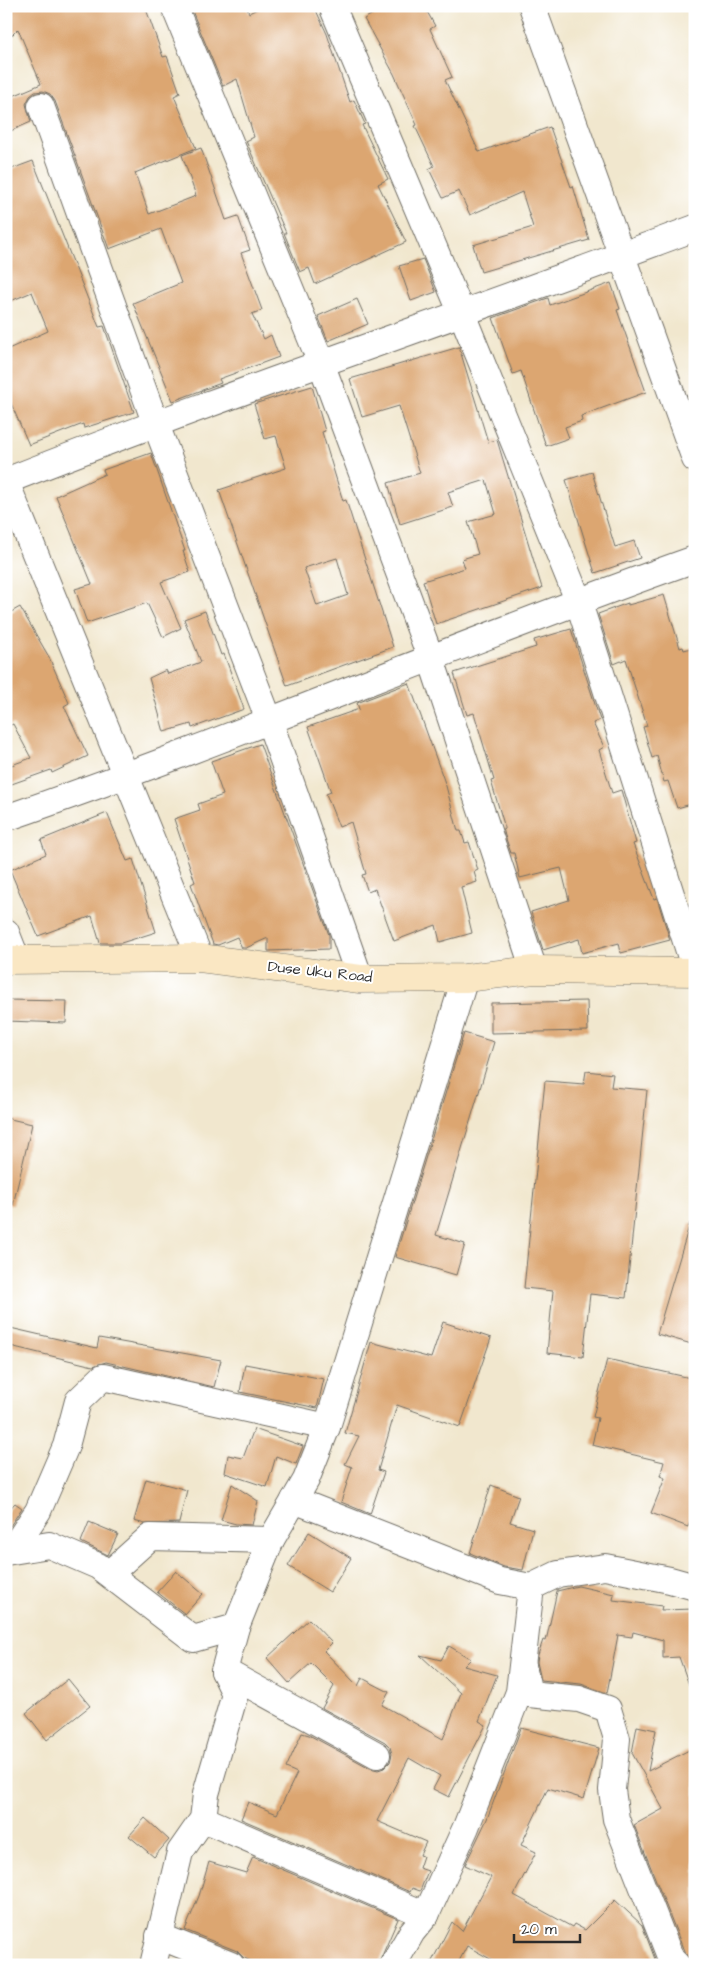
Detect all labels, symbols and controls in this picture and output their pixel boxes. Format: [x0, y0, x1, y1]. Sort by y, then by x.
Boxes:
street label: Duse Uku Road [267, 956, 373, 988]
scale bar [514, 1911, 580, 1943]
text: 20 m [521, 1919, 557, 1940]

